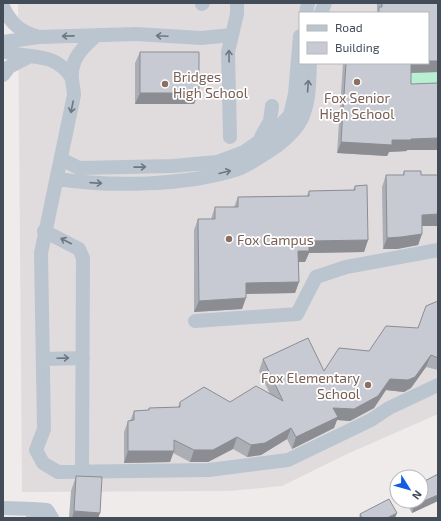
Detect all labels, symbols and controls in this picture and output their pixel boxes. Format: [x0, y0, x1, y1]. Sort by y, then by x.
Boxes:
legend [299, 12, 429, 64]
text: Road [335, 20, 363, 34]
one-way arrow [62, 32, 75, 40]
one-way arrow [156, 32, 169, 39]
text: Building [335, 40, 380, 54]
one-way arrow [225, 50, 233, 63]
place label: Bridges High School [173, 68, 249, 101]
marker: Fox Senior High School [352, 77, 362, 87]
marker: Bridges High School [160, 79, 170, 89]
one-way arrow [305, 80, 312, 93]
place label: Fox Senior High School [320, 89, 395, 122]
one-way arrow [67, 100, 75, 113]
one-way arrow [133, 163, 146, 171]
one-way arrow [218, 168, 231, 175]
one-way arrow [89, 180, 102, 187]
place label: Fox Campus [237, 231, 314, 248]
marker: Fox Campus [224, 234, 234, 244]
one-way arrow [61, 237, 73, 244]
one-way arrow [56, 355, 69, 362]
place label: Fox Elementary School [261, 369, 361, 402]
marker: Fox Elementary School [363, 380, 373, 390]
north arrow [389, 469, 429, 509]
text: N [410, 488, 425, 502]

